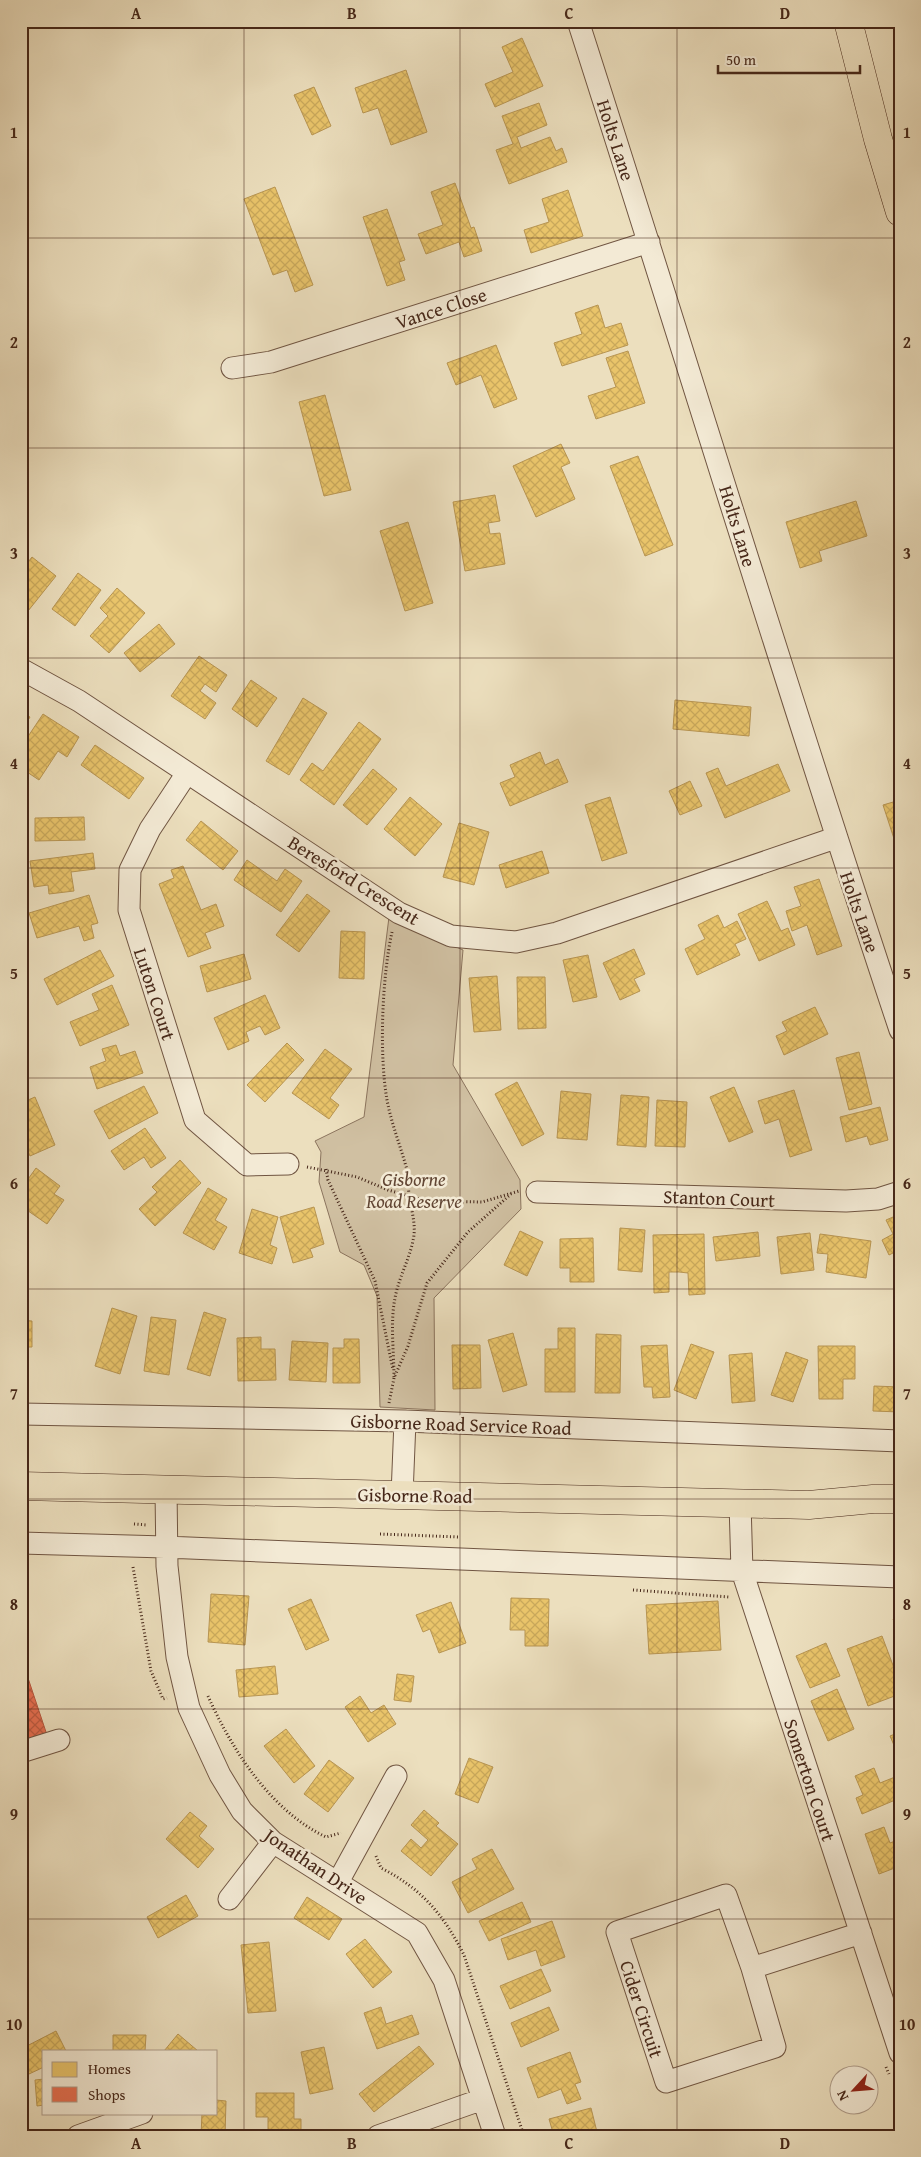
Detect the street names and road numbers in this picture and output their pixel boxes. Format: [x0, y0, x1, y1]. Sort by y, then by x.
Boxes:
street label: Holts Lane [590, 96, 642, 184]
street label: Vance Close [392, 280, 490, 336]
street label: Holts Lane [712, 482, 764, 570]
street label: Beresford Crescent [283, 828, 425, 932]
street label: Holts Lane [833, 868, 887, 956]
street label: Luton Court [127, 944, 183, 1044]
street label: Stanton Court [663, 1182, 776, 1214]
street label: Gisborne Road Service Road [350, 1406, 573, 1442]
street label: Gisborne Road [357, 1480, 474, 1510]
street label: Somerton Court [777, 1715, 843, 1845]
street label: Jonathan Drive [257, 1820, 373, 1911]
street label: Cider Circuit [613, 1957, 671, 2061]

